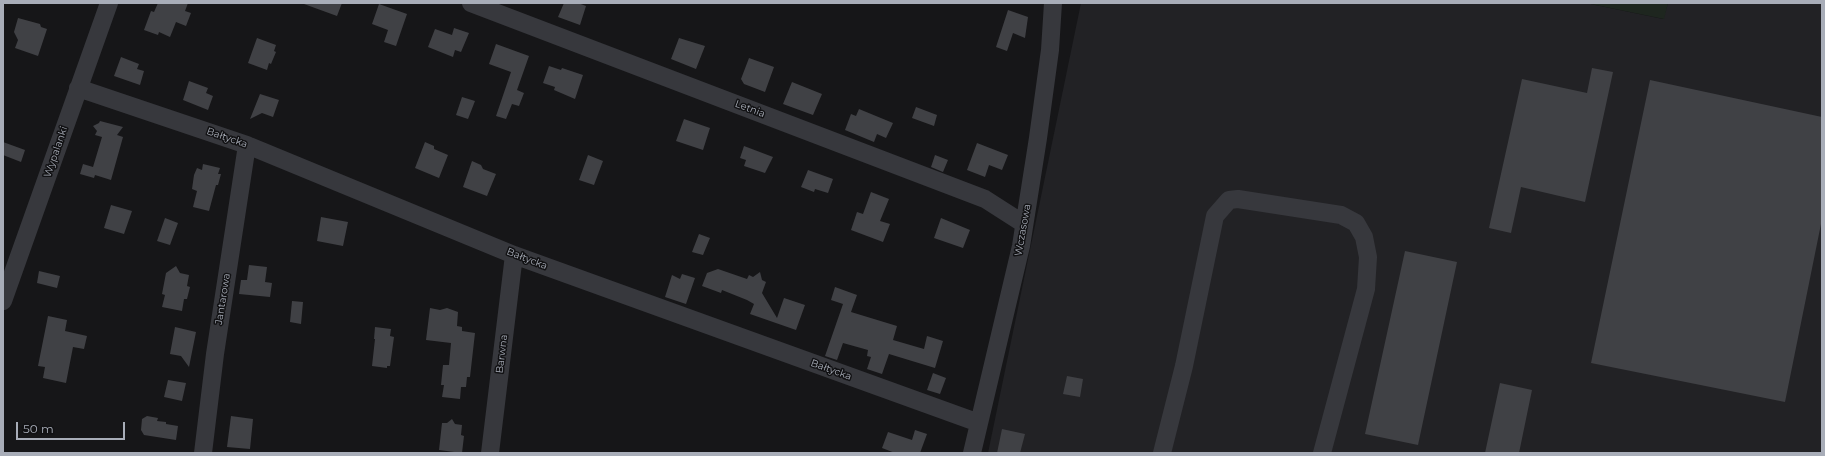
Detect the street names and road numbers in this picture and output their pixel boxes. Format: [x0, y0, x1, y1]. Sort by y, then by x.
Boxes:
street label: Letnia [733, 98, 767, 120]
street label: Wypalanki [42, 125, 70, 179]
street label: Bałtycka [205, 125, 249, 151]
street label: Wczasowa [1013, 203, 1033, 257]
street label: Bałtycka [505, 246, 549, 272]
street label: Jantarowa [213, 272, 233, 326]
street label: Barwna [494, 334, 510, 374]
street label: Bałtycka [809, 357, 853, 383]

